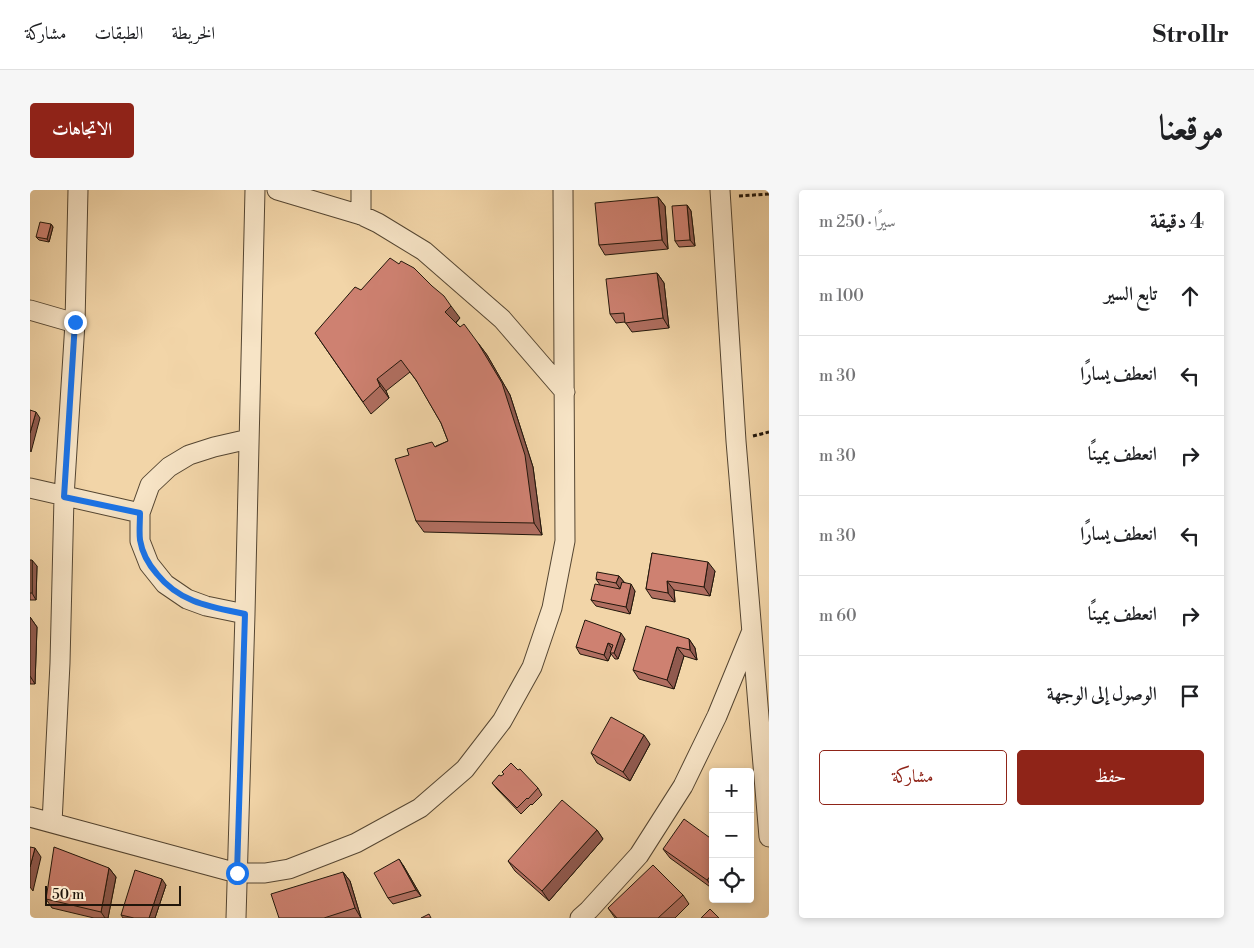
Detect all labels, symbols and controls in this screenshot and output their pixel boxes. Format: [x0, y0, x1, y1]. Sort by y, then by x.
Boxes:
text: Strollr [1153, 20, 1229, 50]
text: مشاركة [25, 22, 66, 45]
text: الطبقات [94, 22, 143, 45]
text: الخريطة [171, 22, 215, 45]
button: الاتجاهات [30, 103, 134, 158]
text: موقعنا [1159, 107, 1224, 150]
text: 4 دقيقة [1150, 209, 1204, 235]
text: سيرًا · 250 m [819, 212, 895, 232]
text: تابع السير [1104, 282, 1157, 306]
icon: ahead [1176, 282, 1204, 310]
text: 100 m [819, 286, 864, 306]
route end [64, 311, 87, 334]
text: انعطف يسارًا [1080, 362, 1157, 386]
icon: left [1176, 362, 1204, 390]
text: 30 m [819, 366, 856, 386]
text: انعطف يمينًا [1088, 442, 1157, 466]
icon: right [1176, 442, 1204, 470]
text: 30 m [819, 446, 856, 466]
text: انعطف يسارًا [1080, 522, 1157, 546]
icon: left [1176, 522, 1204, 550]
text: 30 m [819, 526, 856, 546]
text: انعطف يمينًا [1088, 602, 1157, 626]
icon: right [1176, 602, 1204, 630]
text: 60 m [819, 606, 857, 626]
text: الوصول إلى الوجهة [1047, 682, 1157, 706]
icon: arrive [1176, 682, 1204, 710]
button: مشاركة [819, 750, 1007, 805]
button: حفظ [1017, 750, 1204, 805]
map controls [709, 768, 754, 903]
button: + [709, 768, 754, 813]
button: − [709, 813, 754, 858]
button: locate [709, 858, 754, 903]
route start [226, 862, 249, 885]
scale bar [45, 883, 181, 906]
text: 50 m [52, 886, 84, 904]

